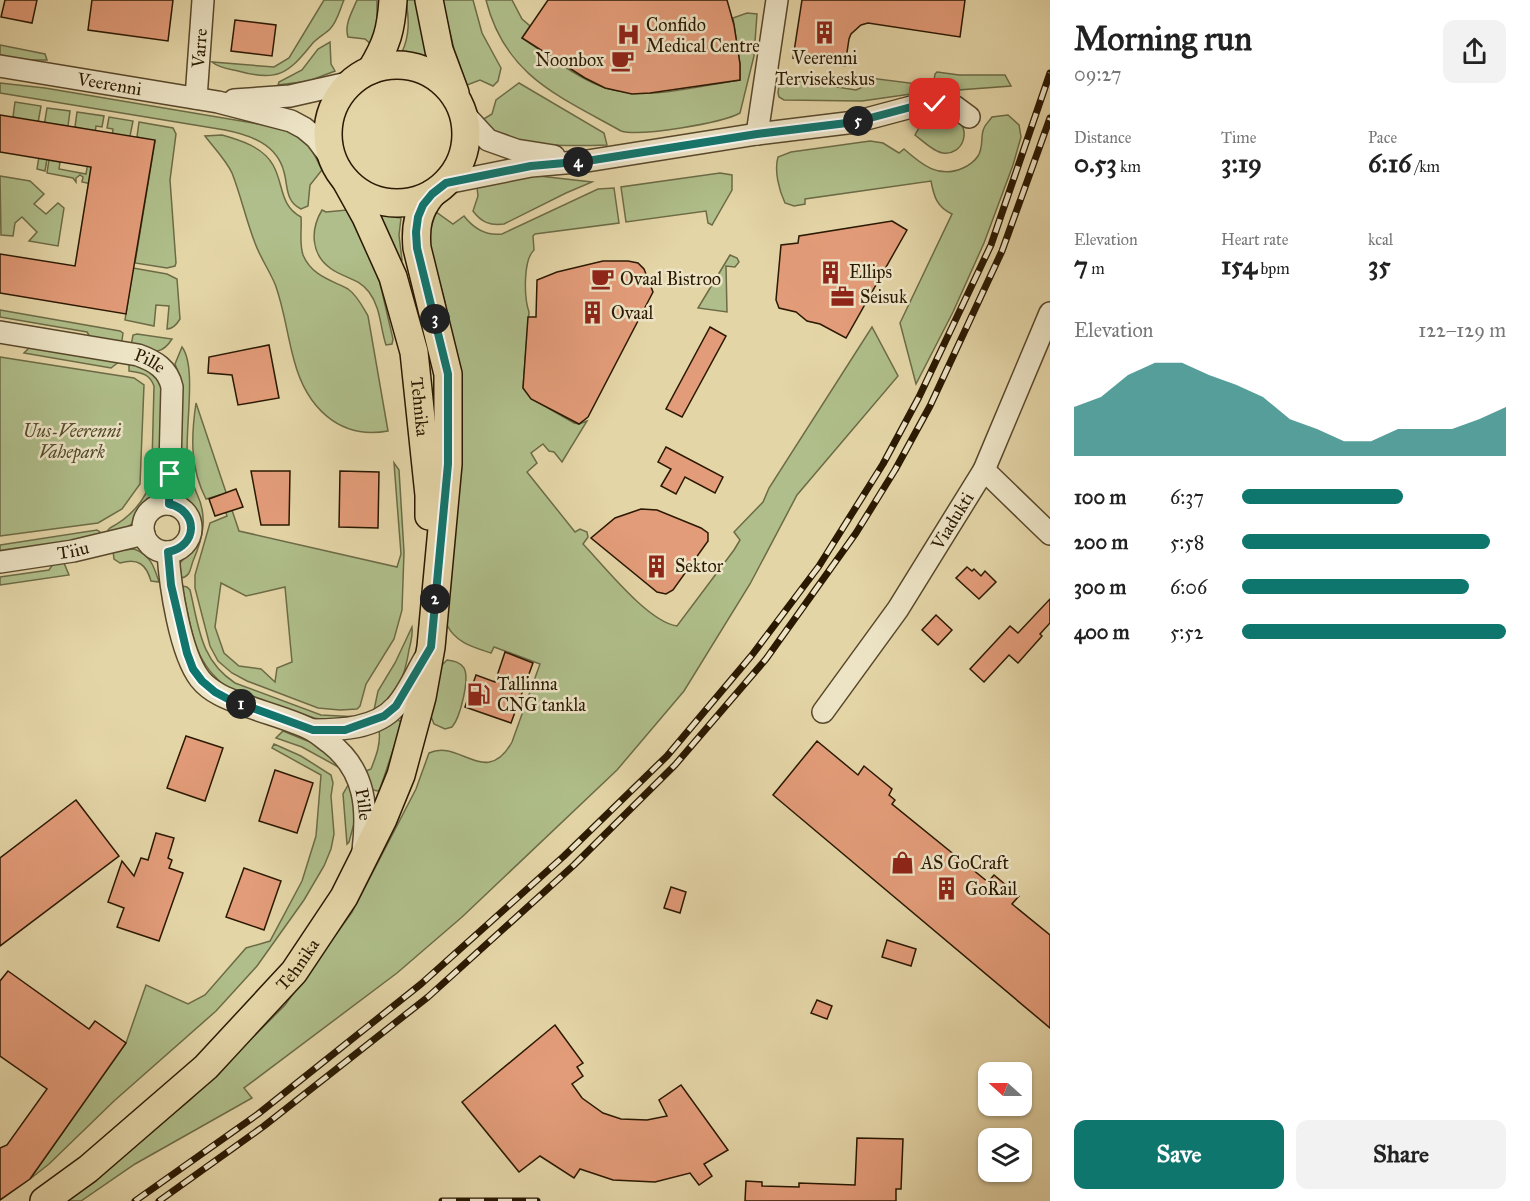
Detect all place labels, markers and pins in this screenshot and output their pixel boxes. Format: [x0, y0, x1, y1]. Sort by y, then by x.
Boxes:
place label: Confido Medical Centre [646, 14, 760, 57]
building icon: Veerenni Tervisekeskus [812, 19, 838, 45]
hospital icon: Confido Medical Centre [615, 22, 641, 48]
cafe icon: Noonbox [609, 47, 635, 73]
place label: Veerenni Tervisekeskus [775, 47, 875, 90]
place label: Noonbox [535, 49, 604, 71]
pin [909, 78, 960, 129]
pin: 5 [843, 106, 873, 136]
pin: 4 [563, 147, 593, 177]
building icon: Ellips [818, 259, 844, 285]
place label: Ellips [849, 261, 892, 283]
cafe icon: Ovaal Bistroo [589, 266, 615, 292]
place label: Ovaal Bistroo [620, 268, 721, 290]
office icon: Seisuk [829, 284, 855, 310]
place label: Seisuk [860, 286, 908, 308]
building icon: Ovaal [580, 300, 606, 326]
place label: Ovaal [611, 302, 654, 324]
pin: 3 [420, 304, 450, 334]
pin [144, 448, 195, 499]
building icon: Sektor [644, 553, 670, 579]
place label: Sektor [675, 555, 724, 577]
pin: 2 [420, 584, 450, 614]
place label: Tallinna CNG tankla [497, 673, 586, 716]
fuel station icon: Tallinna CNG tankla [466, 681, 492, 707]
pin: 1 [226, 689, 256, 719]
shop icon: AS GoCraft [890, 850, 916, 876]
place label: AS GoCraft [920, 852, 1009, 874]
building icon: GoRail [934, 876, 960, 902]
place label: GoRail [965, 878, 1017, 900]

